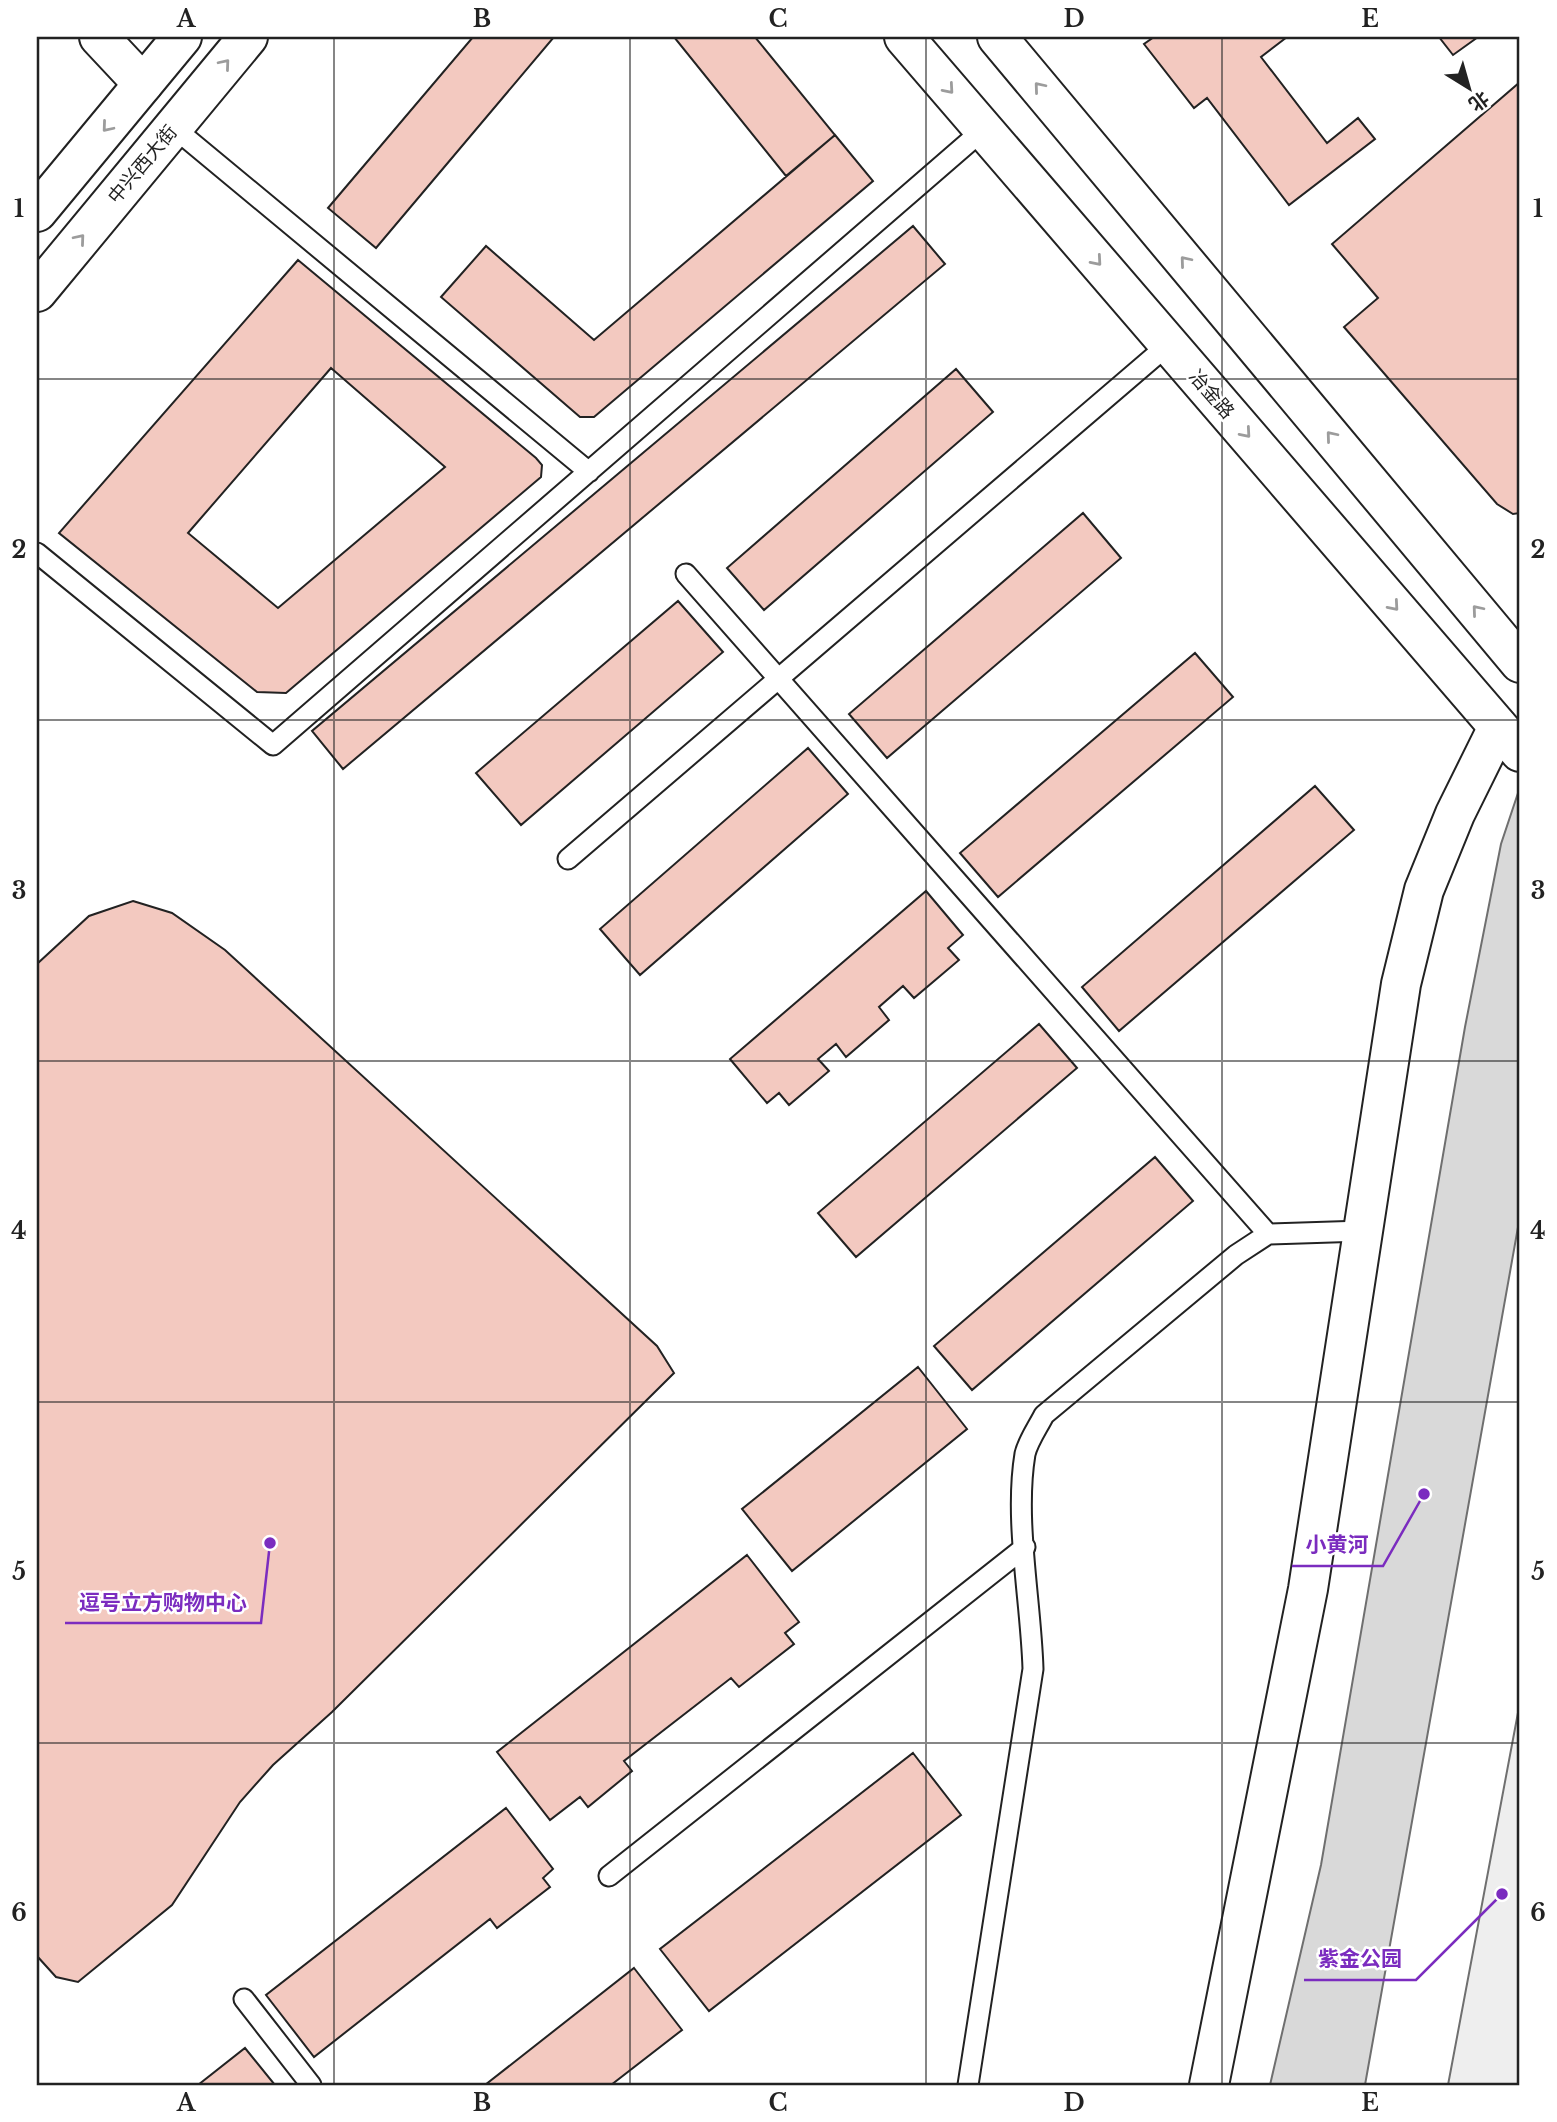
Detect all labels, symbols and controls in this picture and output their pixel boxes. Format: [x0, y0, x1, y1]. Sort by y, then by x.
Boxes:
text: A [176, 5, 197, 33]
text: B [473, 5, 491, 33]
text: C [769, 5, 787, 33]
text: D [1063, 5, 1085, 33]
text: E [1361, 5, 1379, 33]
north arrow [1434, 52, 1504, 122]
one-way arrow [217, 59, 230, 71]
one-way arrow [941, 80, 953, 93]
one-way arrow [1035, 82, 1047, 95]
text: 北 [1464, 86, 1493, 116]
one-way arrow [103, 119, 116, 131]
street label: 中兴西大街 [103, 121, 182, 208]
text: 1 [14, 195, 24, 223]
text: 1 [1533, 195, 1543, 223]
one-way arrow [72, 234, 84, 247]
one-way arrow [1089, 253, 1101, 266]
one-way arrow [1181, 256, 1193, 269]
street label: 冶金路 [1184, 365, 1239, 423]
one-way arrow [1238, 425, 1250, 438]
one-way arrow [1327, 431, 1339, 444]
text: 2 [12, 536, 26, 564]
text: 2 [1531, 536, 1545, 564]
one-way arrow [1386, 597, 1398, 610]
one-way arrow [1473, 606, 1485, 619]
text: 3 [12, 877, 26, 905]
text: 3 [1531, 877, 1545, 905]
text: 4 [11, 1217, 27, 1245]
text: 4 [1530, 1217, 1546, 1245]
callout: 小黄河 [1292, 1524, 1383, 1566]
text: 小黄河 [1306, 1532, 1369, 1558]
text: 5 [12, 1558, 26, 1586]
text: 5 [1531, 1558, 1545, 1586]
callout: 逗号立方购物中心 [65, 1581, 261, 1623]
text: 逗号立方购物中心 [79, 1590, 247, 1616]
text: 6 [11, 1899, 27, 1927]
text: 6 [1530, 1899, 1546, 1927]
callout: 紫金公园 [1304, 1938, 1416, 1980]
text: 紫金公园 [1318, 1946, 1402, 1972]
text: A [176, 2089, 197, 2117]
text: B [473, 2089, 491, 2117]
text: C [769, 2089, 787, 2117]
text: D [1063, 2089, 1085, 2117]
text: E [1361, 2089, 1379, 2117]

